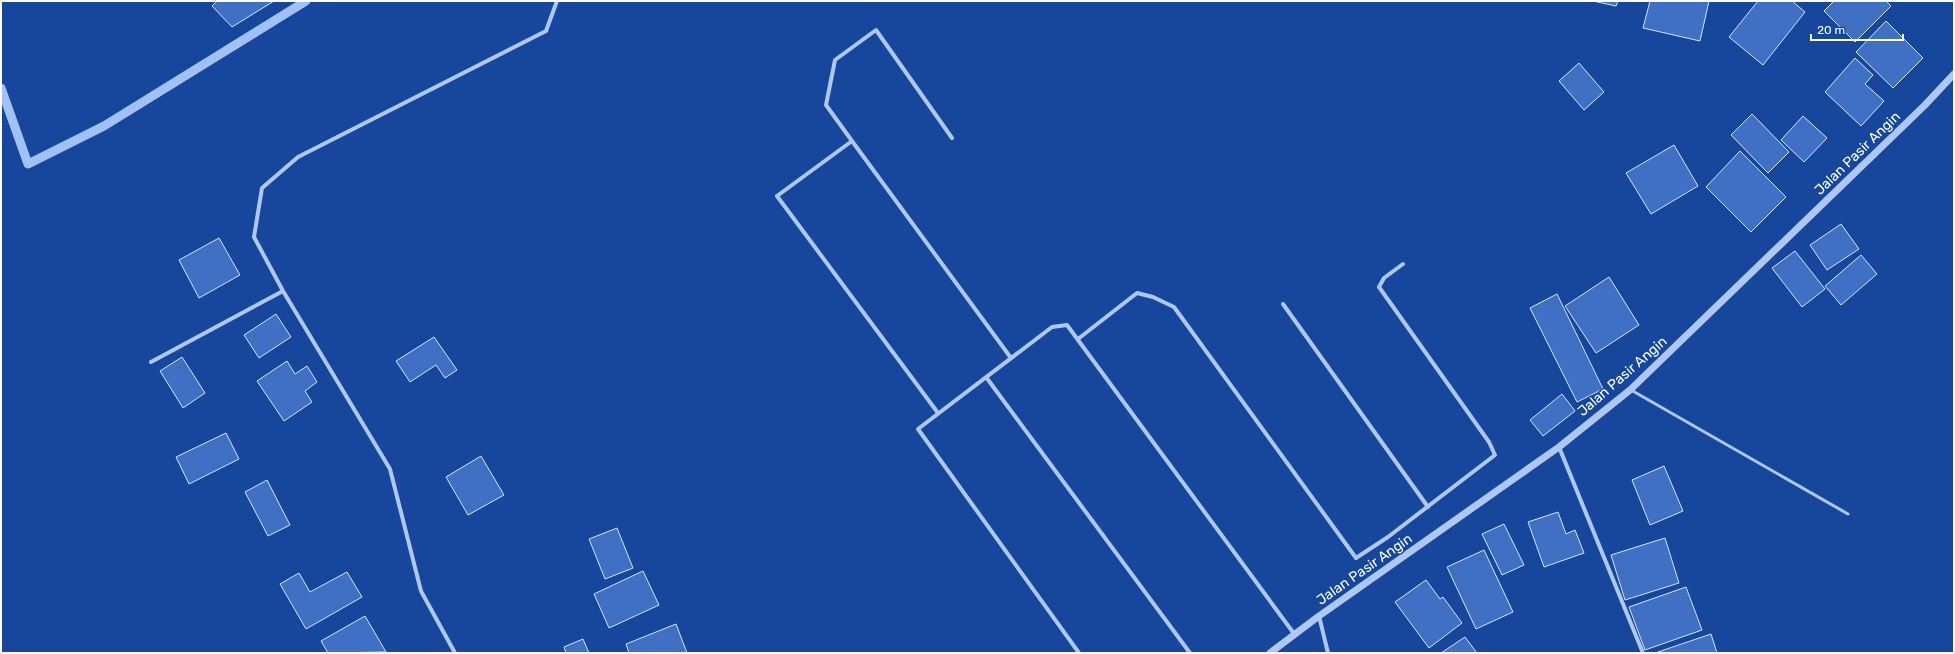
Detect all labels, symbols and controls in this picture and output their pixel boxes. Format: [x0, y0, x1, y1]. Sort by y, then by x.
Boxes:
scale bar [1811, 16, 1903, 42]
text: 20 m [1817, 23, 1845, 37]
street label: Jalan Pasir Angin [1811, 108, 1904, 199]
street label: Jalan Pasir Angin [1574, 333, 1670, 420]
street label: Jalan Pasir Angin [1313, 530, 1415, 609]

